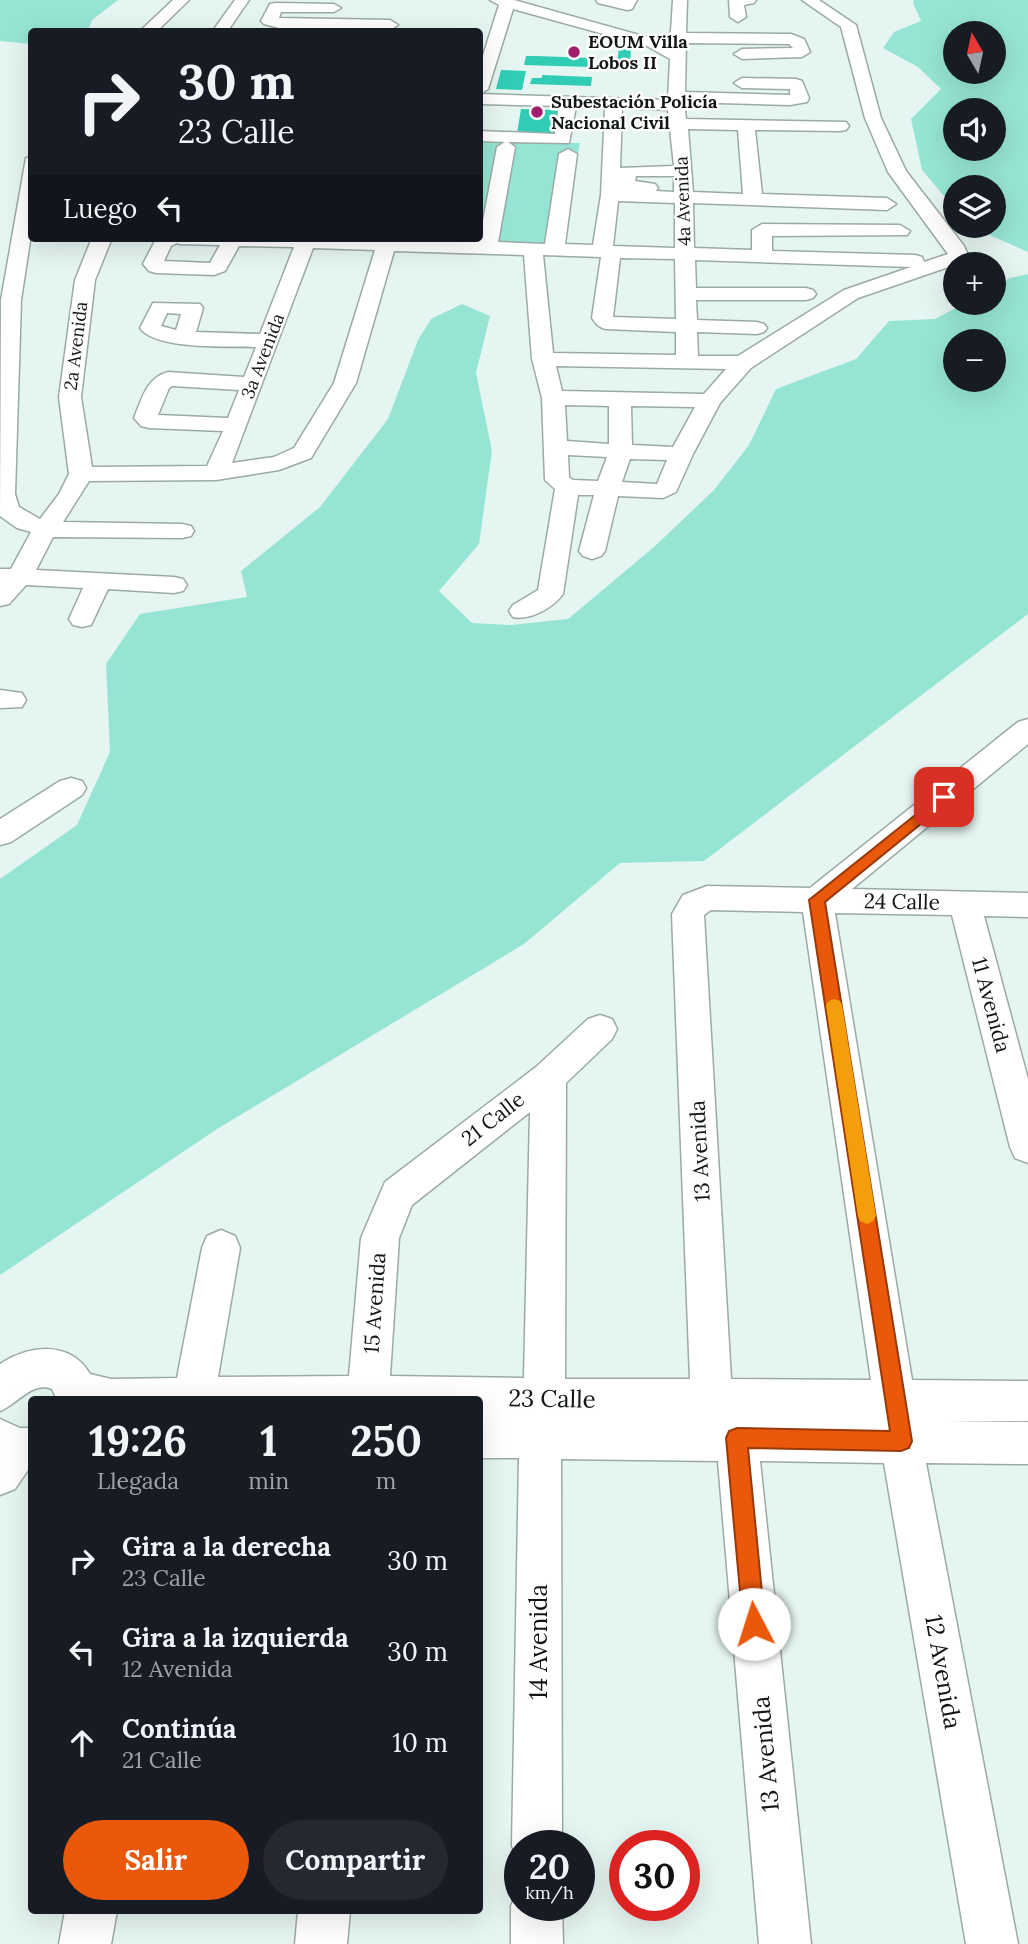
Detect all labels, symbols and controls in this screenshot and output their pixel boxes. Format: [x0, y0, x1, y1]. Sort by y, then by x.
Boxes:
north arrow [943, 21, 1006, 84]
map controls [943, 21, 1006, 392]
place label: EOUM Villa Lobos II [588, 30, 688, 74]
marker: EOUM Villa Lobos II [566, 44, 582, 60]
text: 30 m [178, 50, 295, 112]
icon: right [63, 56, 154, 147]
place label: Subestación Policía Nacional Civil [551, 90, 718, 134]
button: sound [943, 98, 1006, 161]
marker: Subestación Policía Nacional Civil [529, 104, 545, 120]
text: 23 Calle [178, 111, 295, 152]
street label: 4a Avenida [669, 156, 696, 246]
button: layers [943, 175, 1006, 238]
icon: left [151, 189, 189, 227]
text: Luego [63, 192, 137, 225]
button: + [943, 252, 1006, 315]
street label: 2a Avenida [59, 300, 92, 392]
street label: 3a Avenida [236, 310, 289, 402]
button: − [943, 329, 1006, 392]
pin [914, 767, 974, 827]
icon: arrive [925, 778, 963, 816]
street label: 24 Calle [864, 887, 940, 916]
street label: 11 Avenida [966, 954, 1017, 1056]
street label: 21 Calle [456, 1086, 530, 1152]
street label: 13 Avenida [683, 1099, 716, 1202]
street label: 15 Avenida [358, 1251, 392, 1354]
street label: 23 Calle [508, 1382, 596, 1415]
text: 19:26 [89, 1414, 187, 1468]
text: 1 [260, 1414, 277, 1468]
text: 250 [350, 1414, 422, 1468]
text: Llegada [97, 1466, 179, 1495]
text: min [248, 1466, 289, 1495]
text: m [376, 1466, 396, 1495]
text: Gira a la derecha [122, 1530, 331, 1563]
icon: right [63, 1542, 101, 1580]
text: 30 m [387, 1544, 448, 1577]
text: 23 Calle [122, 1563, 206, 1592]
street label: 14 Avenida [523, 1584, 554, 1700]
position arrow [717, 1587, 791, 1661]
street label: 12 Avenida [918, 1612, 969, 1732]
text: Gira a la izquierda [122, 1621, 349, 1654]
icon: left [63, 1633, 101, 1671]
text: 30 m [387, 1635, 448, 1668]
text: 12 Avenida [122, 1654, 233, 1683]
street label: 13 Avenida [745, 1695, 786, 1813]
text: Continúa [122, 1712, 236, 1745]
icon: ahead [63, 1724, 101, 1762]
text: 10 m [392, 1726, 448, 1759]
text: 21 Calle [122, 1745, 202, 1774]
button: Salir [63, 1820, 249, 1900]
button: Compartir [263, 1820, 448, 1900]
speed limit sign: 30 [609, 1830, 700, 1921]
text: 20 [529, 1844, 570, 1889]
text: km/h [525, 1881, 574, 1904]

